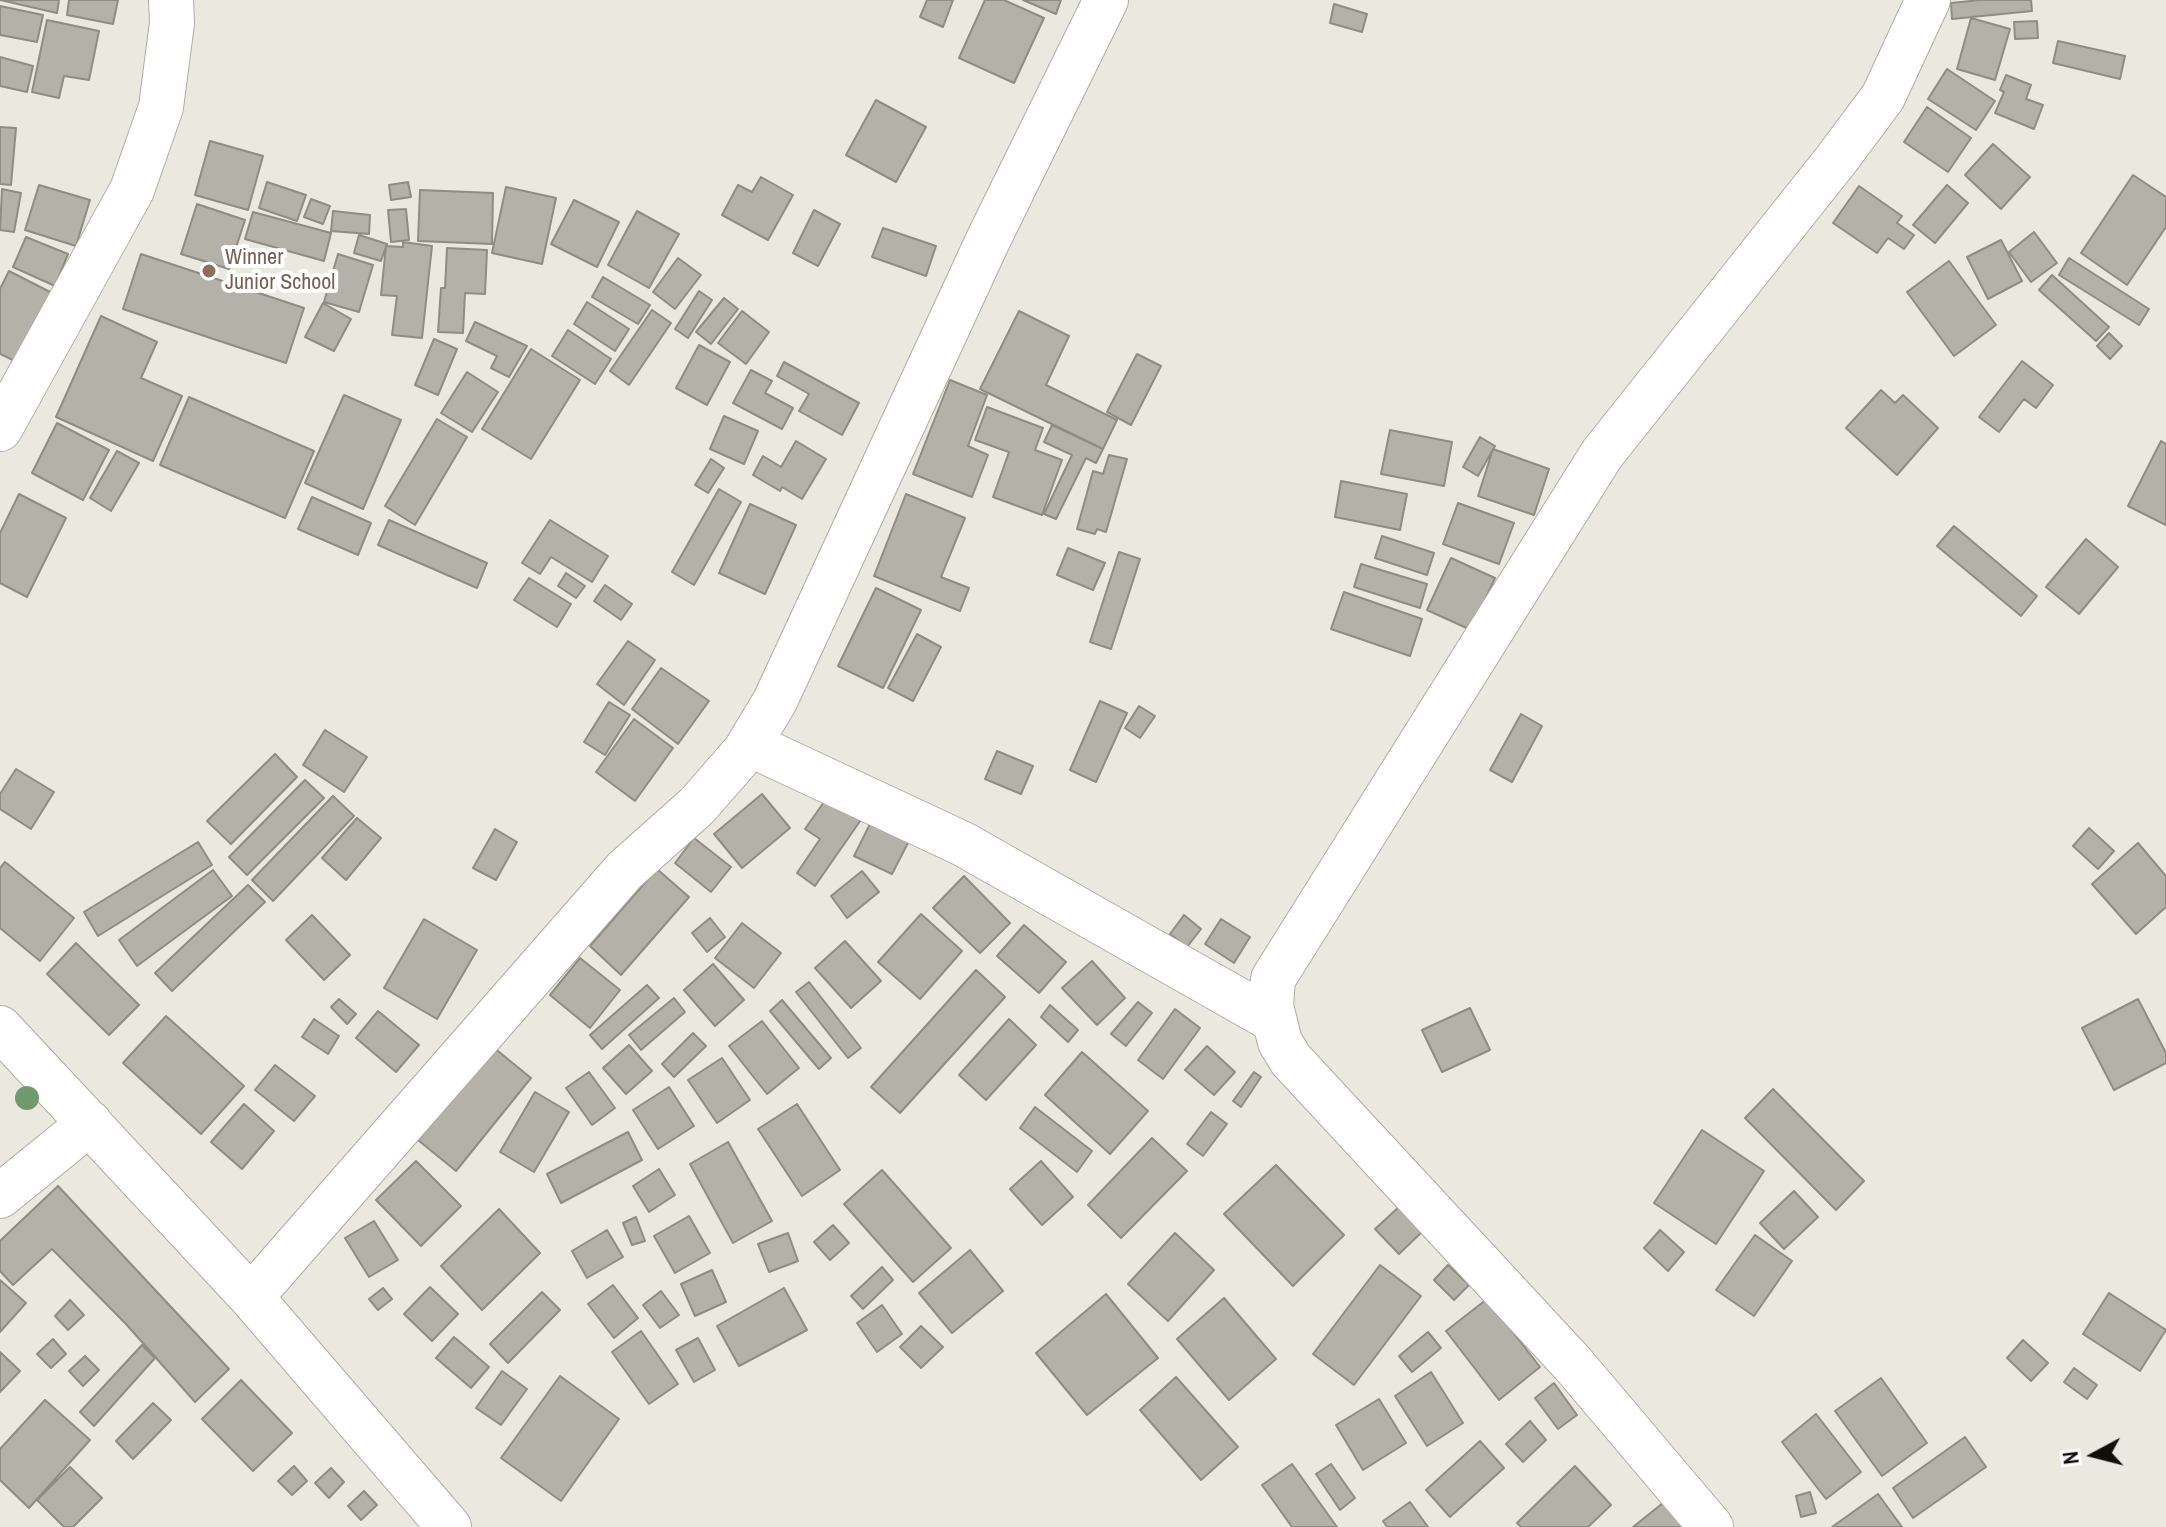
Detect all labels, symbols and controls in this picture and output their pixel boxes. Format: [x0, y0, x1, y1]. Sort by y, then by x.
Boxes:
place label: Winner Junior School [225, 245, 335, 296]
marker: Winner Junior School [200, 262, 218, 280]
north arrow [2054, 1415, 2134, 1495]
text: N [2054, 1450, 2086, 1466]

